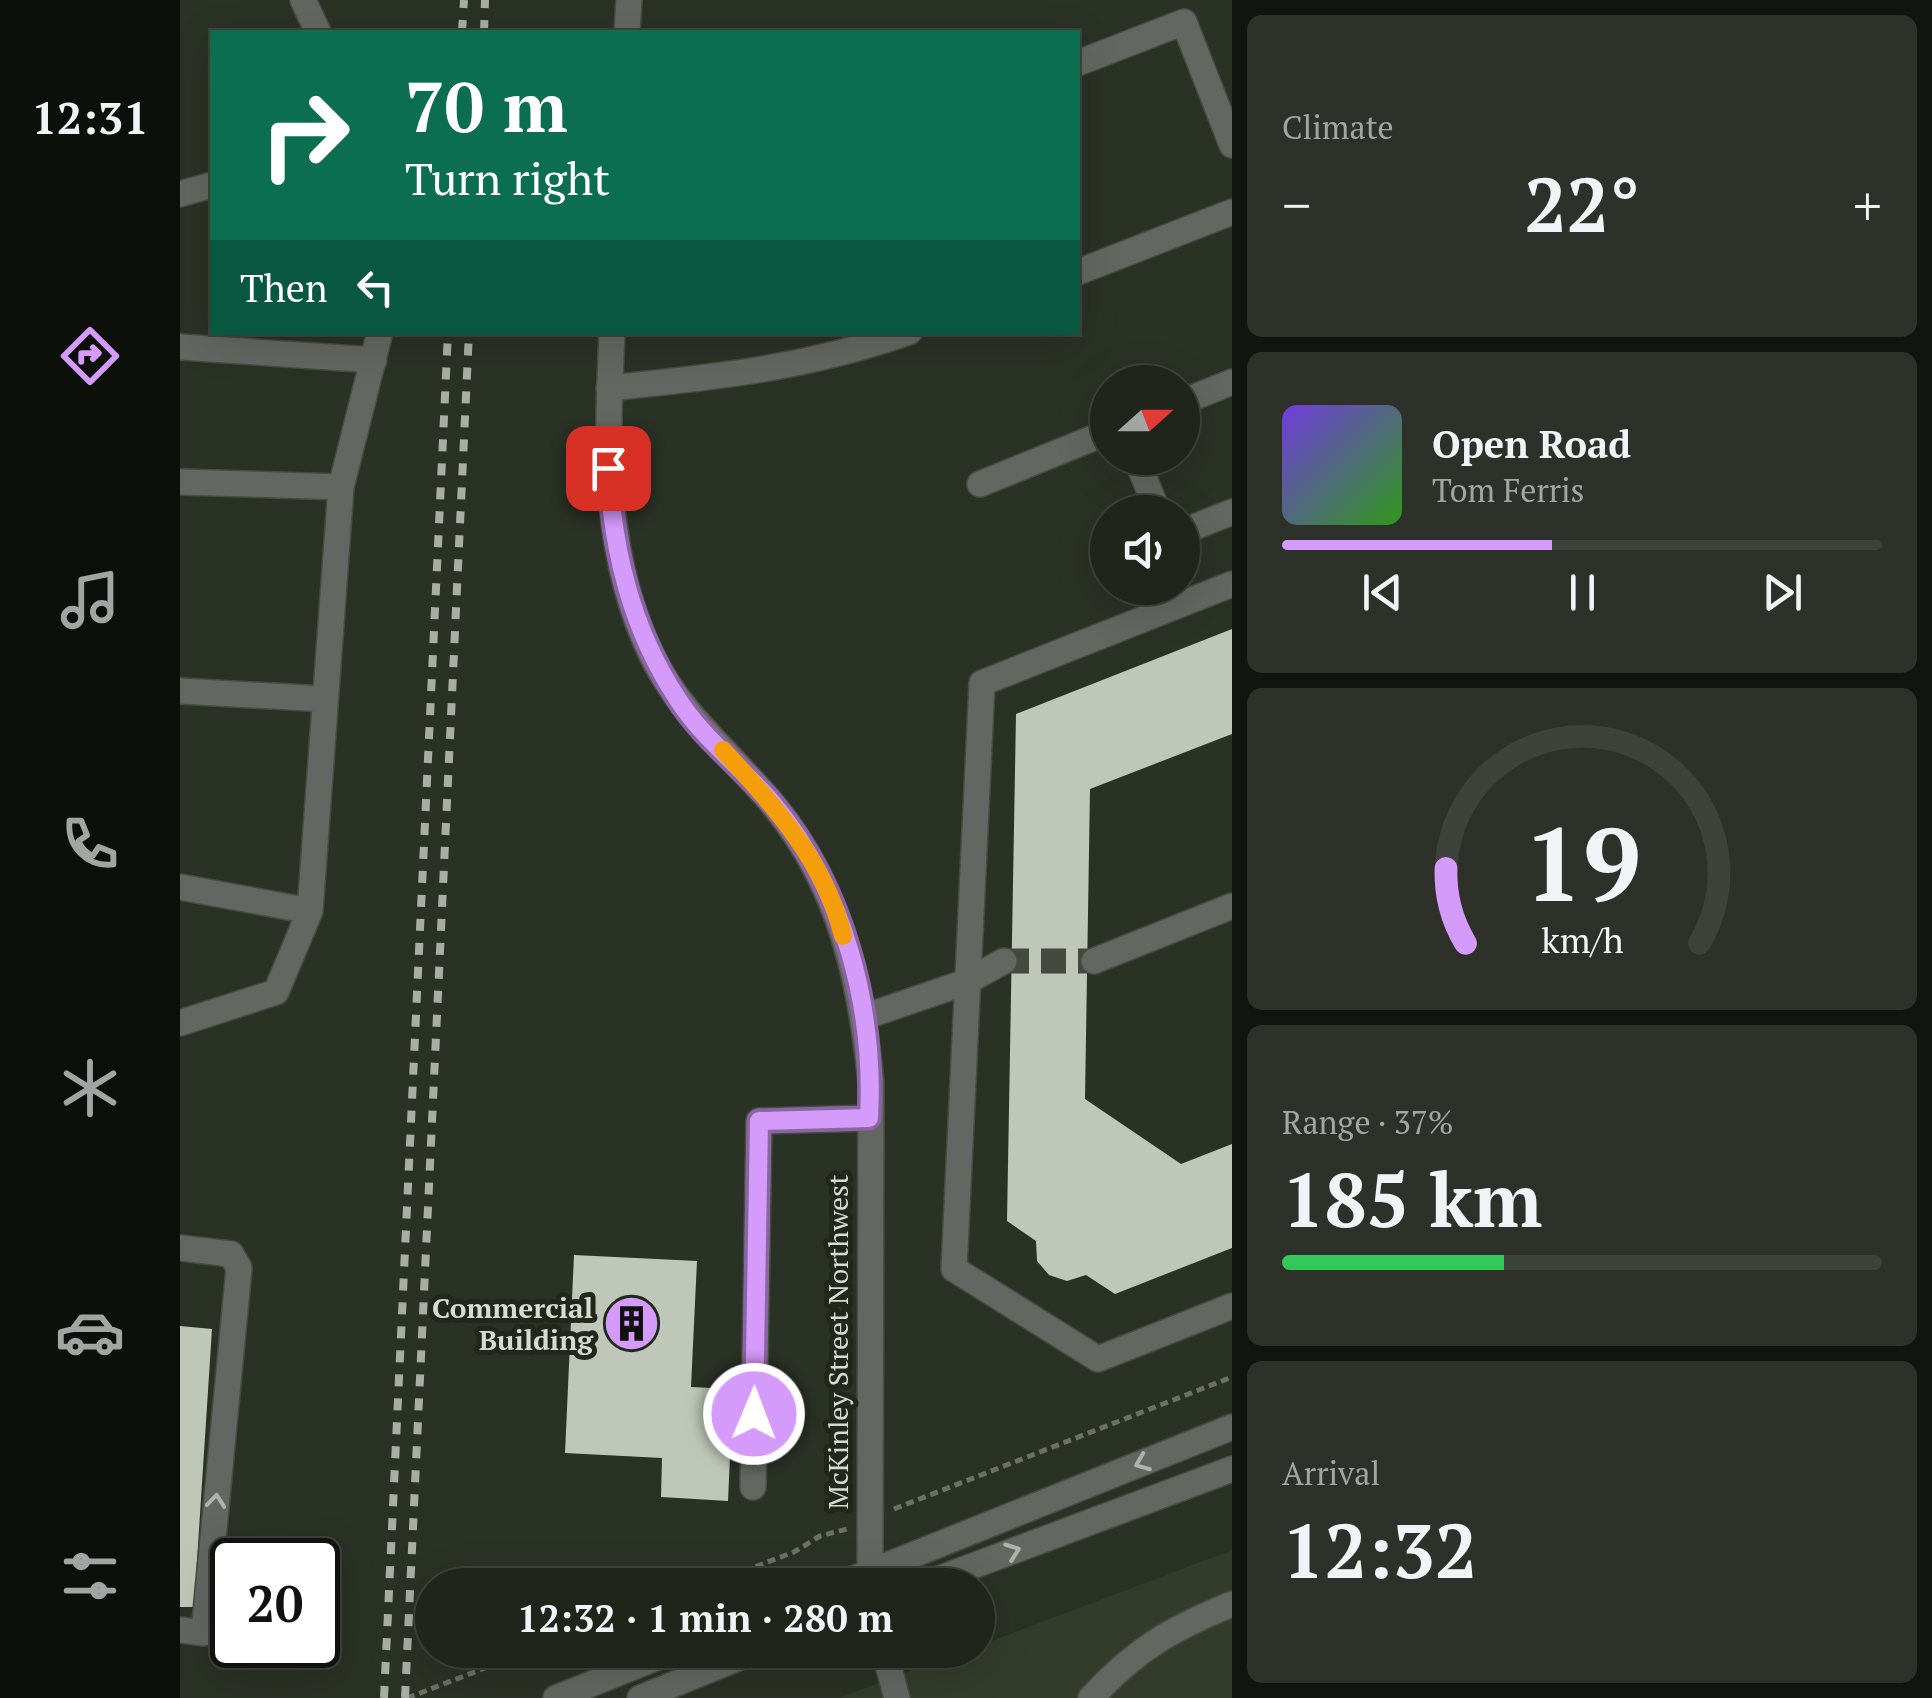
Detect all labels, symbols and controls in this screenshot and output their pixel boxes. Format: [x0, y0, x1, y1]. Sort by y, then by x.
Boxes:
text: 70 m [405, 59, 568, 152]
icon: right [240, 70, 370, 200]
text: 12:31 [31, 87, 149, 147]
text: Climate [1282, 106, 1394, 148]
text: Turn right [405, 148, 610, 208]
text: 22° [1524, 154, 1640, 253]
text: − [1282, 168, 1311, 241]
text: + [1853, 168, 1882, 241]
icon: left [348, 260, 403, 315]
text: Then [240, 263, 328, 313]
icon: directions [55, 321, 125, 391]
north arrow [1090, 365, 1200, 475]
map controls [1090, 365, 1200, 605]
text: Open Road [1432, 419, 1631, 469]
pin [566, 426, 651, 511]
icon: arrive [581, 441, 636, 496]
text: Tom Ferris [1432, 469, 1584, 511]
button: sound [1090, 495, 1200, 605]
icon: music [55, 565, 125, 635]
icon: previous [1355, 565, 1410, 620]
icon: pause [1555, 565, 1610, 620]
icon: next [1755, 565, 1810, 620]
text: 19 [1523, 793, 1641, 931]
icon: phone [55, 809, 125, 879]
text: km/h [1541, 916, 1623, 963]
icon: climate [55, 1053, 125, 1123]
text: Range · 37% [1282, 1101, 1454, 1143]
text: 185 km [1282, 1149, 1542, 1248]
street label: McKinley Street Northwest [819, 1174, 856, 1510]
place label: Commercial Building [432, 1289, 594, 1358]
building icon: Commercial Building [602, 1294, 662, 1354]
icon: car [55, 1297, 125, 1367]
position arrow [702, 1362, 806, 1466]
one-way arrow [1134, 1451, 1152, 1471]
text: Arrival [1282, 1452, 1380, 1494]
one-way arrow [205, 1493, 227, 1509]
text: 12:32 [1282, 1500, 1477, 1599]
speed limit sign: 20 [210, 1538, 340, 1668]
icon: filters [55, 1541, 125, 1611]
one-way arrow [1003, 1542, 1020, 1563]
text: 12:32 · 1 min · 280 m [517, 1593, 893, 1643]

